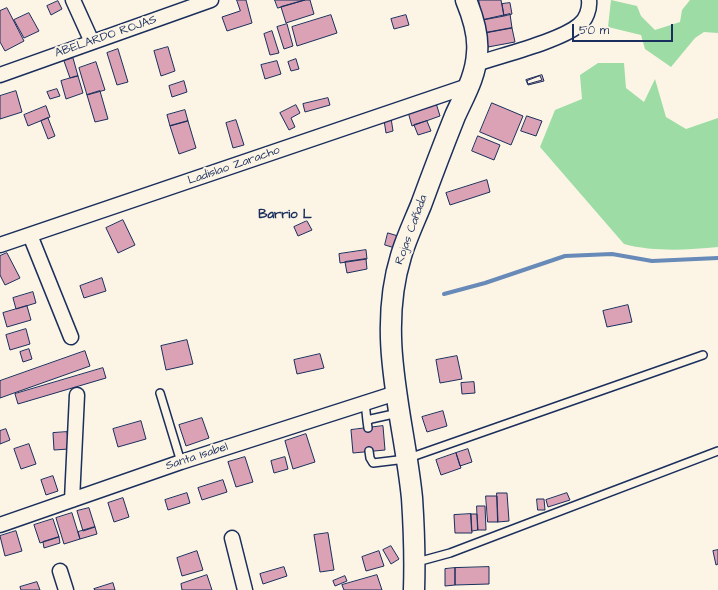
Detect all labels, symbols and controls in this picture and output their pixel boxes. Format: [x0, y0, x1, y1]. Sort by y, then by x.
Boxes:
street label: ABELARDO ROJAS [53, 13, 159, 61]
scale bar [574, 16, 675, 42]
text: 50 m [579, 22, 609, 39]
street label: Ladislao Zaracho [186, 143, 282, 189]
street label: Rojas Cañada [393, 193, 431, 267]
district label: Barrio L [258, 207, 312, 223]
street label: Santa Isabel [164, 440, 230, 474]

